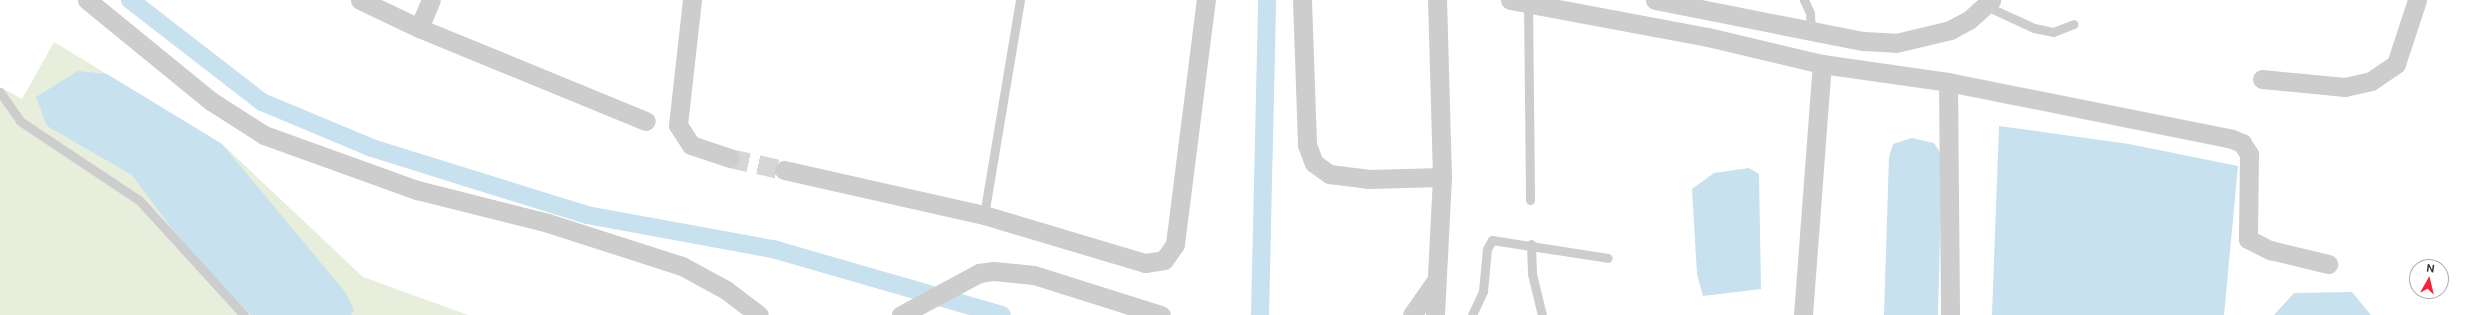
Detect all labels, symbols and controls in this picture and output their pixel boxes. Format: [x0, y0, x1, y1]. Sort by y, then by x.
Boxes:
north arrow [2409, 259, 2449, 299]
text: N [2426, 261, 2435, 276]

